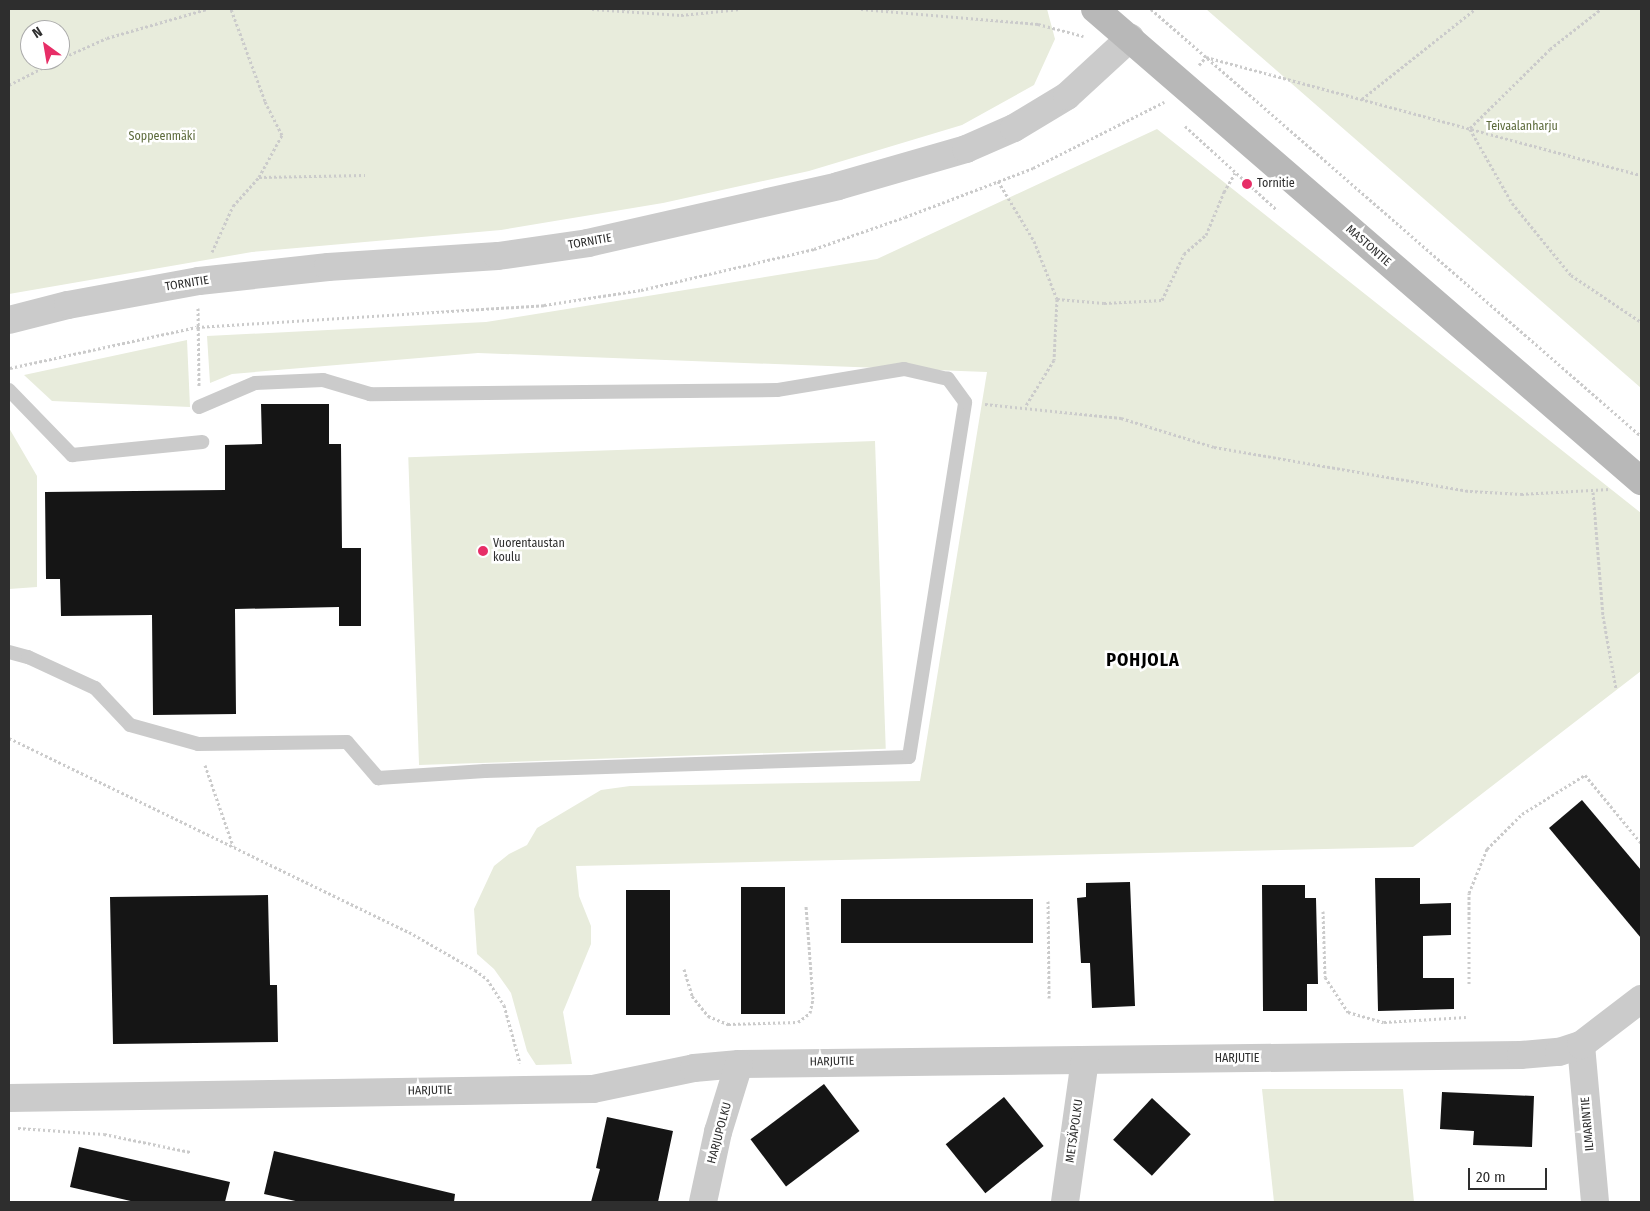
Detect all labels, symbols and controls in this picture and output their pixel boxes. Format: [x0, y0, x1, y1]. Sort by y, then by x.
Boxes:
north arrow [20, 20, 70, 70]
text: N [29, 23, 45, 42]
park label: Teivaalanharju [1486, 120, 1558, 134]
park label: Soppeenmäki [129, 130, 195, 144]
place label: Tornitie [1257, 177, 1295, 191]
marker: Tornitie [1241, 178, 1253, 190]
street label: MASTONTIE [1343, 223, 1393, 269]
street label: TORNITIE [567, 231, 613, 253]
street label: TORNITIE [164, 273, 210, 295]
place label: Vuorentaustan koulu [493, 537, 565, 565]
marker: Vuorentaustan koulu [477, 545, 489, 557]
district label: POHJOLA [1105, 649, 1181, 671]
street label: HARJUTIE [1215, 1052, 1259, 1066]
street label: HARJUTIE [810, 1054, 854, 1070]
street label: HARJUTIE [408, 1083, 452, 1099]
street label: ILMARINTIE [1578, 1096, 1598, 1152]
street label: METSÄPOLKU [1063, 1098, 1087, 1164]
street label: HARJUPOLKU [705, 1101, 735, 1165]
scale bar [1470, 1158, 1549, 1190]
text: 20 m [1476, 1168, 1506, 1186]

